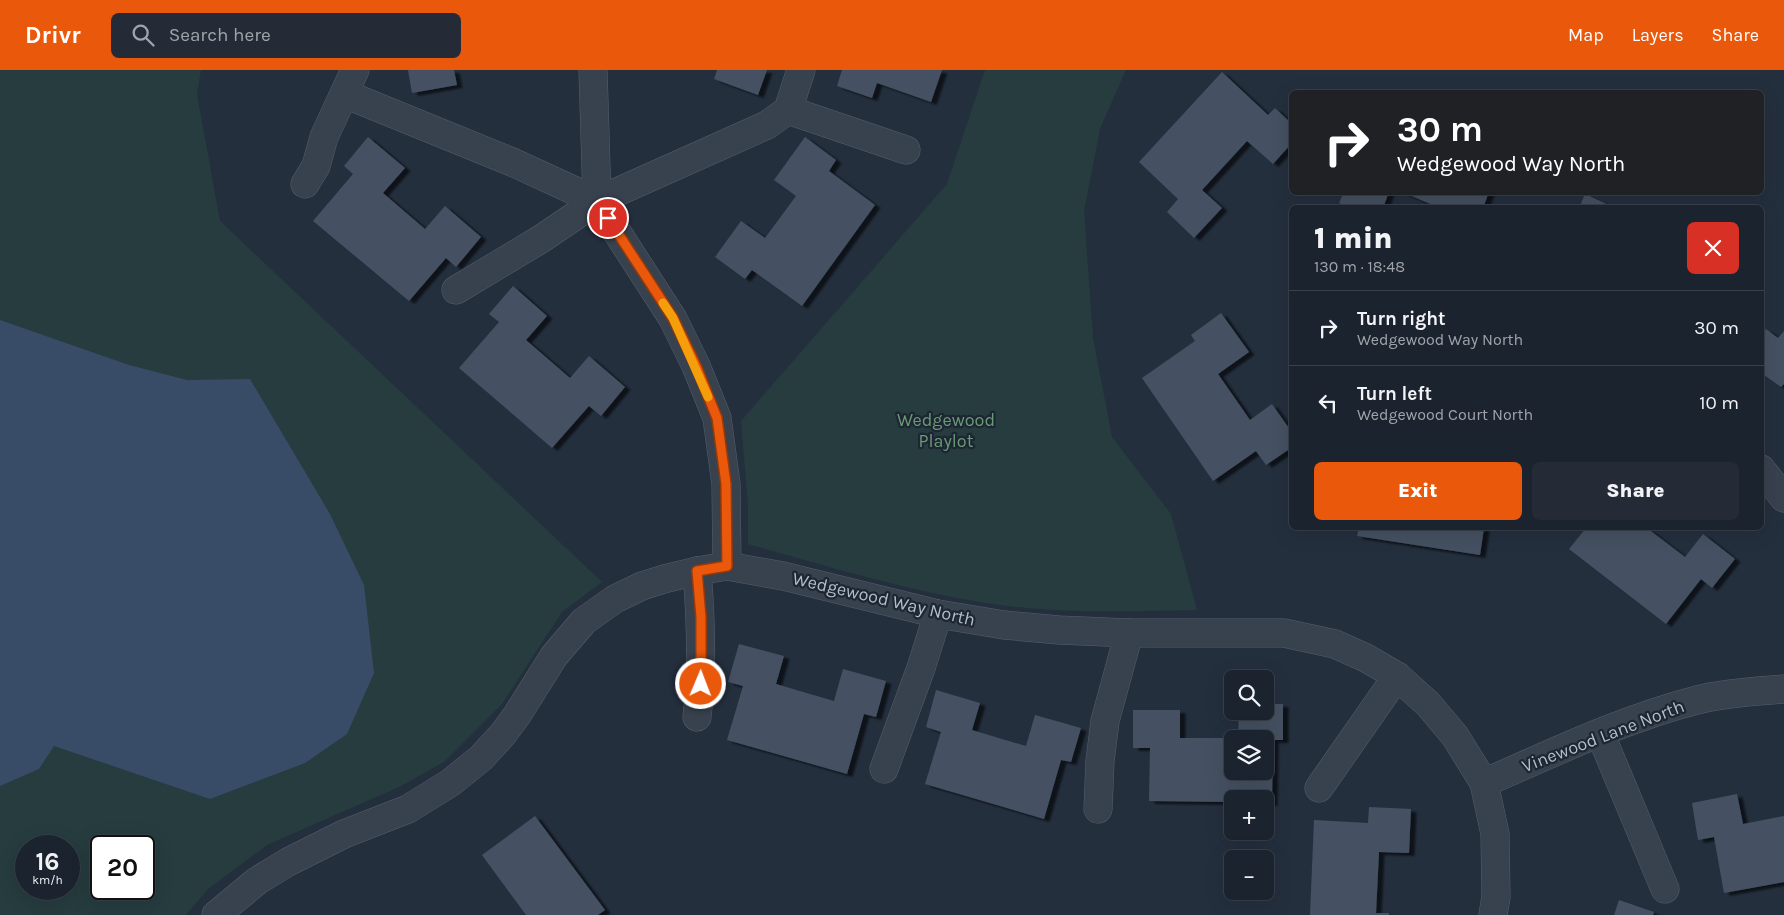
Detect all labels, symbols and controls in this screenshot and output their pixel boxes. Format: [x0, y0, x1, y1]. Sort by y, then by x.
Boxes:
search box [111, 13, 461, 58]
text: Drivr [25, 21, 81, 49]
icon: search [129, 21, 157, 49]
text: Search here [169, 24, 271, 46]
text: Map [1568, 24, 1604, 46]
text: Layers [1632, 24, 1684, 46]
text: Share [1712, 24, 1759, 46]
text: 30 m [1397, 109, 1483, 150]
icon: right [1314, 110, 1379, 175]
text: Wedgewood Way North [1397, 151, 1625, 177]
pin [587, 197, 629, 239]
icon: arrive [594, 204, 622, 232]
text: 1 min [1314, 220, 1393, 256]
button: close [1687, 222, 1739, 274]
text: 130 m · 18:48 [1314, 257, 1405, 276]
text: Turn right [1357, 308, 1446, 330]
icon: right [1314, 314, 1342, 342]
text: 30 m [1694, 317, 1739, 339]
text: Wedgewood Way North [1357, 330, 1523, 349]
text: Turn left [1357, 383, 1432, 405]
icon: left [1314, 389, 1342, 417]
text: 10 m [1699, 392, 1739, 414]
text: Wedgewood Court North [1357, 405, 1533, 424]
park label: Wedgewood Playlot [897, 409, 995, 452]
button: Exit [1314, 462, 1522, 520]
button: Share [1532, 462, 1739, 520]
street label: Wedgewood Way North [790, 567, 978, 631]
position arrow [674, 657, 726, 709]
map controls [1224, 670, 1274, 900]
button: search [1224, 670, 1274, 720]
street label: Vinewood Lane North [1519, 695, 1687, 777]
button: layers [1224, 730, 1274, 780]
button: + [1224, 790, 1274, 840]
speed limit sign: 20 [90, 835, 155, 900]
text: 16 [35, 847, 60, 876]
button: − [1224, 850, 1274, 900]
text: km/h [32, 873, 63, 887]

